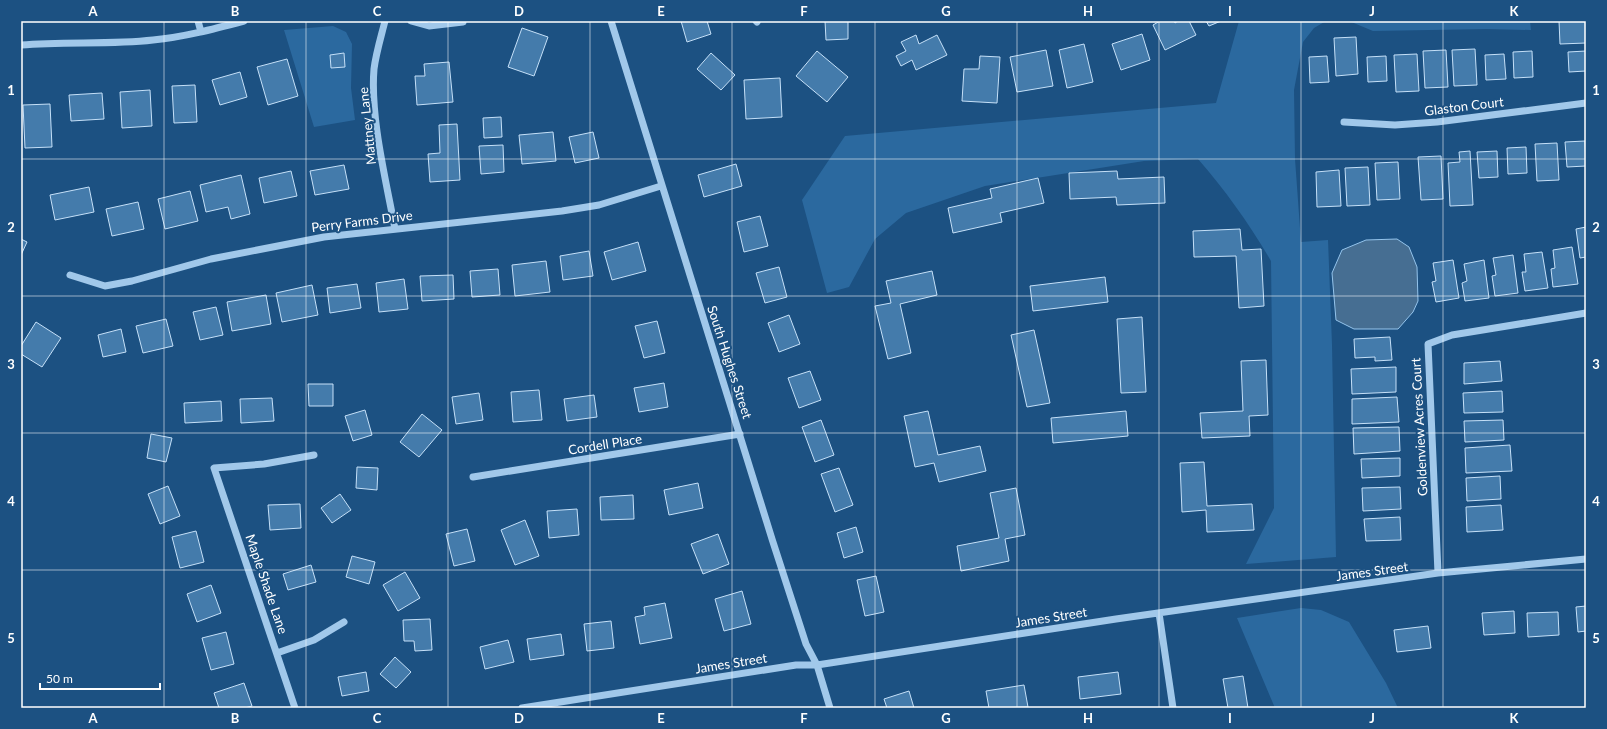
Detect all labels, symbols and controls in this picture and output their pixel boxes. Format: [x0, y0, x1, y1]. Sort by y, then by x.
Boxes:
text: A [87, 3, 98, 19]
text: B [231, 3, 240, 19]
text: C [373, 3, 382, 19]
text: D [514, 3, 524, 19]
text: E [657, 3, 665, 19]
text: F [800, 3, 808, 19]
text: G [941, 3, 951, 19]
text: H [1083, 3, 1093, 19]
text: I [1228, 3, 1232, 19]
text: J [1369, 3, 1375, 19]
text: K [1510, 3, 1520, 19]
text: 1 [7, 82, 15, 98]
text: 1 [1592, 82, 1600, 98]
street label: Mattney Lane [355, 86, 379, 166]
street label: Glaston Court [1423, 93, 1505, 119]
street label: Perry Farms Drive [311, 207, 414, 235]
text: 2 [7, 219, 15, 235]
text: 2 [1592, 219, 1600, 235]
street label: South Hughes Street [704, 303, 756, 421]
text: 3 [7, 356, 15, 372]
text: 3 [1592, 356, 1600, 372]
street label: Goldenview Acres Court [1407, 357, 1431, 496]
street label: Cordell Place [567, 430, 643, 458]
text: 4 [7, 493, 15, 509]
text: 4 [1592, 493, 1600, 509]
street label: Maple Shade Lane [242, 532, 292, 636]
street label: James Street [1335, 558, 1409, 584]
street label: James Street [1014, 603, 1088, 631]
text: 5 [7, 630, 15, 646]
text: 5 [1592, 630, 1600, 646]
street label: James Street [694, 649, 768, 677]
scale bar [40, 665, 160, 691]
text: 50 m [46, 671, 73, 686]
text: A [87, 710, 98, 726]
text: B [231, 710, 240, 726]
text: C [373, 710, 382, 726]
text: D [514, 710, 524, 726]
text: E [657, 710, 665, 726]
text: F [800, 710, 808, 726]
text: G [941, 710, 951, 726]
text: H [1083, 710, 1093, 726]
text: I [1228, 710, 1232, 726]
text: J [1369, 710, 1375, 726]
text: K [1510, 710, 1520, 726]

